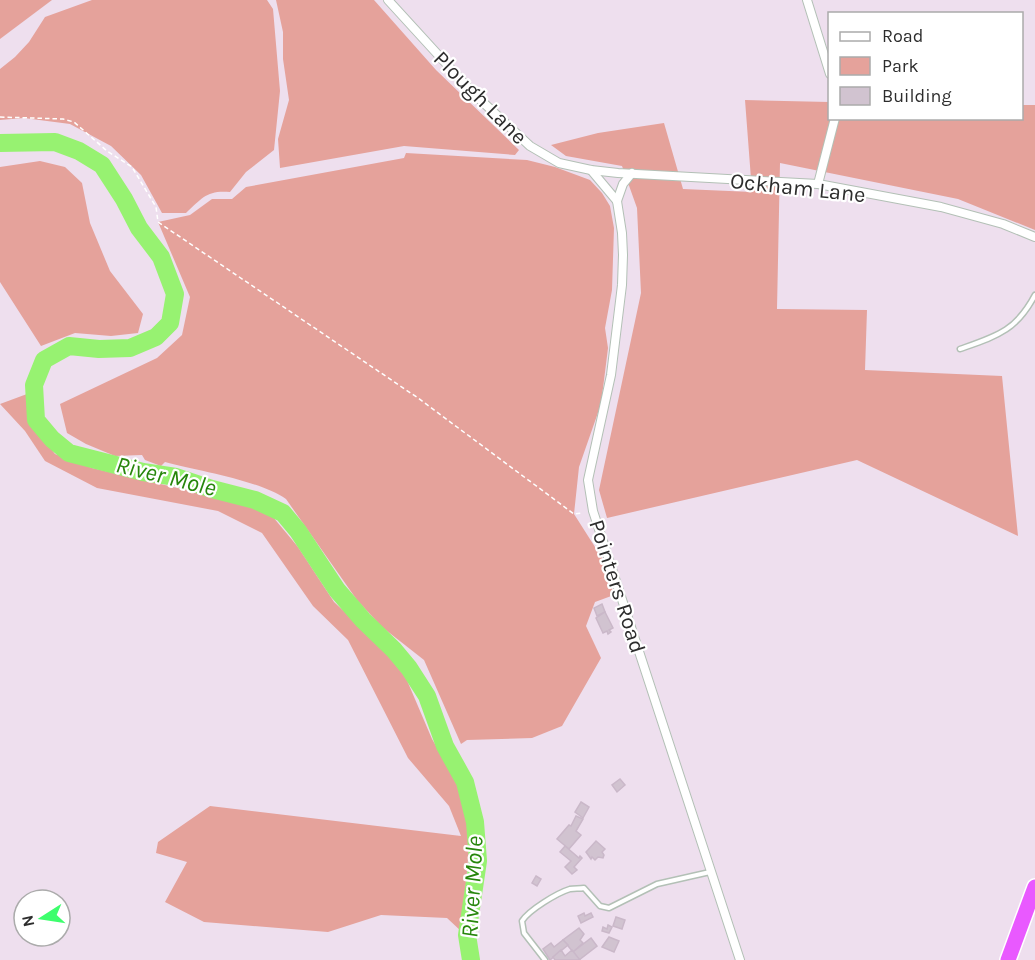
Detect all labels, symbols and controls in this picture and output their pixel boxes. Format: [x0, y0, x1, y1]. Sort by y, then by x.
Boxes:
legend [828, 12, 1023, 120]
text: Road [882, 25, 923, 47]
street label: Plough Lane [428, 46, 532, 150]
text: Park [882, 55, 919, 77]
text: Building [882, 85, 952, 107]
street label: Ockham Lane [729, 168, 867, 208]
water label: River Mole [113, 450, 219, 502]
street label: Pointers Road [583, 516, 651, 656]
water label: River Mole [455, 835, 489, 939]
north arrow [12, 888, 72, 948]
text: N [17, 913, 38, 929]

